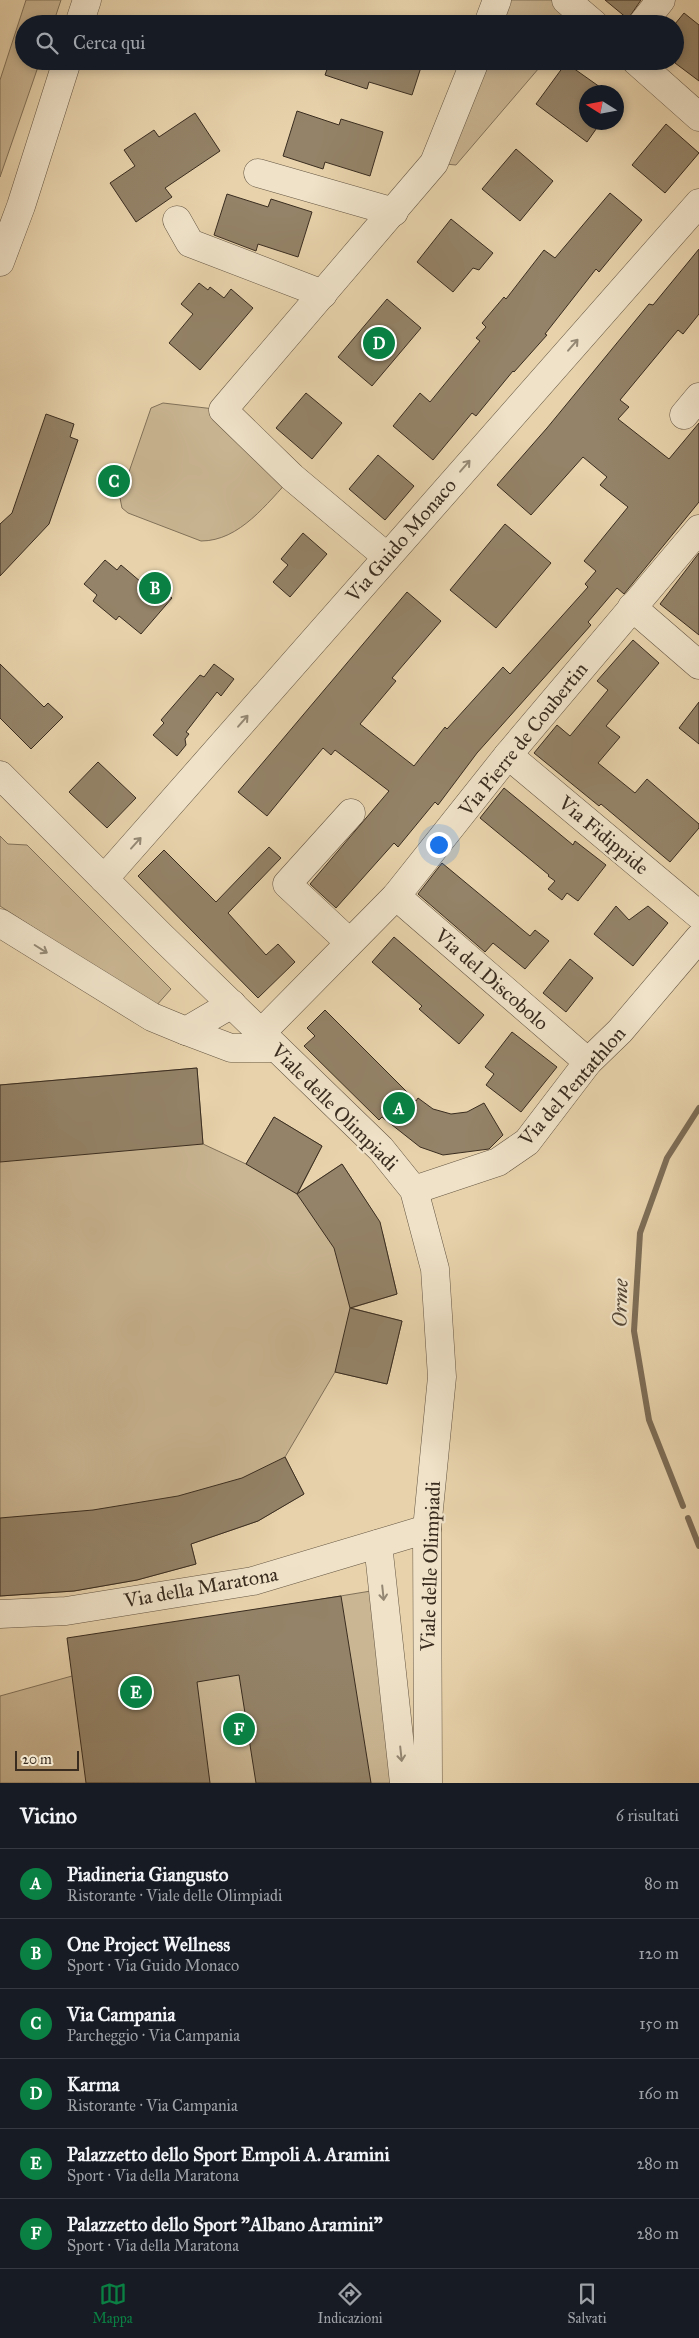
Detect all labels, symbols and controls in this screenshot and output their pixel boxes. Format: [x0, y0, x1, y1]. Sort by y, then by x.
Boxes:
search box [15, 15, 684, 70]
icon: search [33, 29, 61, 57]
text: Cerca qui [73, 31, 145, 54]
north arrow [579, 85, 624, 130]
pin: D [363, 324, 395, 362]
one-way arrow [567, 338, 579, 351]
one-way arrow [460, 460, 471, 473]
pin: C [98, 462, 130, 500]
street label: Via Guido Monaco [340, 473, 461, 607]
pin: B [139, 569, 171, 607]
street label: Via Pierre de Coubertin [453, 657, 593, 822]
one-way arrow [238, 714, 249, 727]
street label: Via Fidippide [553, 790, 654, 880]
your location [426, 832, 452, 858]
one-way arrow [130, 836, 142, 849]
street label: Via del Discobolo [429, 922, 554, 1035]
one-way arrow [34, 944, 48, 954]
street label: Via del Pentathlon [513, 1021, 630, 1151]
street label: Viale delle Olimpiadi [266, 1038, 404, 1176]
pin: A [383, 1089, 415, 1127]
water label: Orme [606, 1277, 634, 1328]
street label: Viale delle Olimpiadi [415, 1480, 445, 1652]
street label: Via della Maratona [121, 1562, 280, 1613]
one-way arrow [378, 1584, 388, 1600]
pin: E [120, 1673, 152, 1711]
pin: F [223, 1710, 255, 1748]
one-way arrow [396, 1746, 406, 1762]
scale bar [15, 1748, 79, 1771]
text: 20 m [22, 1751, 52, 1768]
text: Vicino [20, 1803, 77, 1829]
text: 6 risultati [616, 1806, 679, 1825]
text: Piadineria Giangusto [67, 1863, 229, 1886]
text: A [31, 1874, 41, 1893]
text: 80 m [644, 1874, 679, 1893]
text: Ristorante · Viale delle Olimpiadi [67, 1886, 282, 1905]
text: One Project Wellness [67, 1933, 230, 1956]
text: B [31, 1944, 41, 1963]
text: 120 m [639, 1944, 679, 1963]
text: Sport · Via Guido Monaco [67, 1956, 239, 1975]
text: Via Campania [67, 2003, 176, 2026]
text: C [31, 2014, 41, 2033]
text: 150 m [639, 2014, 679, 2033]
text: Parcheggio · Via Campania [67, 2026, 240, 2045]
text: Karma [67, 2073, 120, 2096]
text: D [30, 2084, 42, 2103]
text: 160 m [638, 2084, 679, 2103]
text: Ristorante · Via Campania [67, 2096, 238, 2115]
text: Palazzetto dello Sport Empoli A. Aramini [67, 2143, 390, 2166]
text: E [30, 2154, 42, 2173]
text: 280 m [636, 2154, 679, 2173]
text: Sport · Via della Maratona [67, 2166, 239, 2185]
text: Palazzetto dello Sport "Albano Aramini" [67, 2213, 383, 2236]
text: F [31, 2224, 41, 2243]
text: 280 m [636, 2224, 679, 2243]
text: Sport · Via della Maratona [67, 2236, 239, 2255]
tab: Mappa [92, 2280, 133, 2327]
tab: Indicazioni [318, 2280, 383, 2327]
tab: Salvati [568, 2280, 607, 2327]

